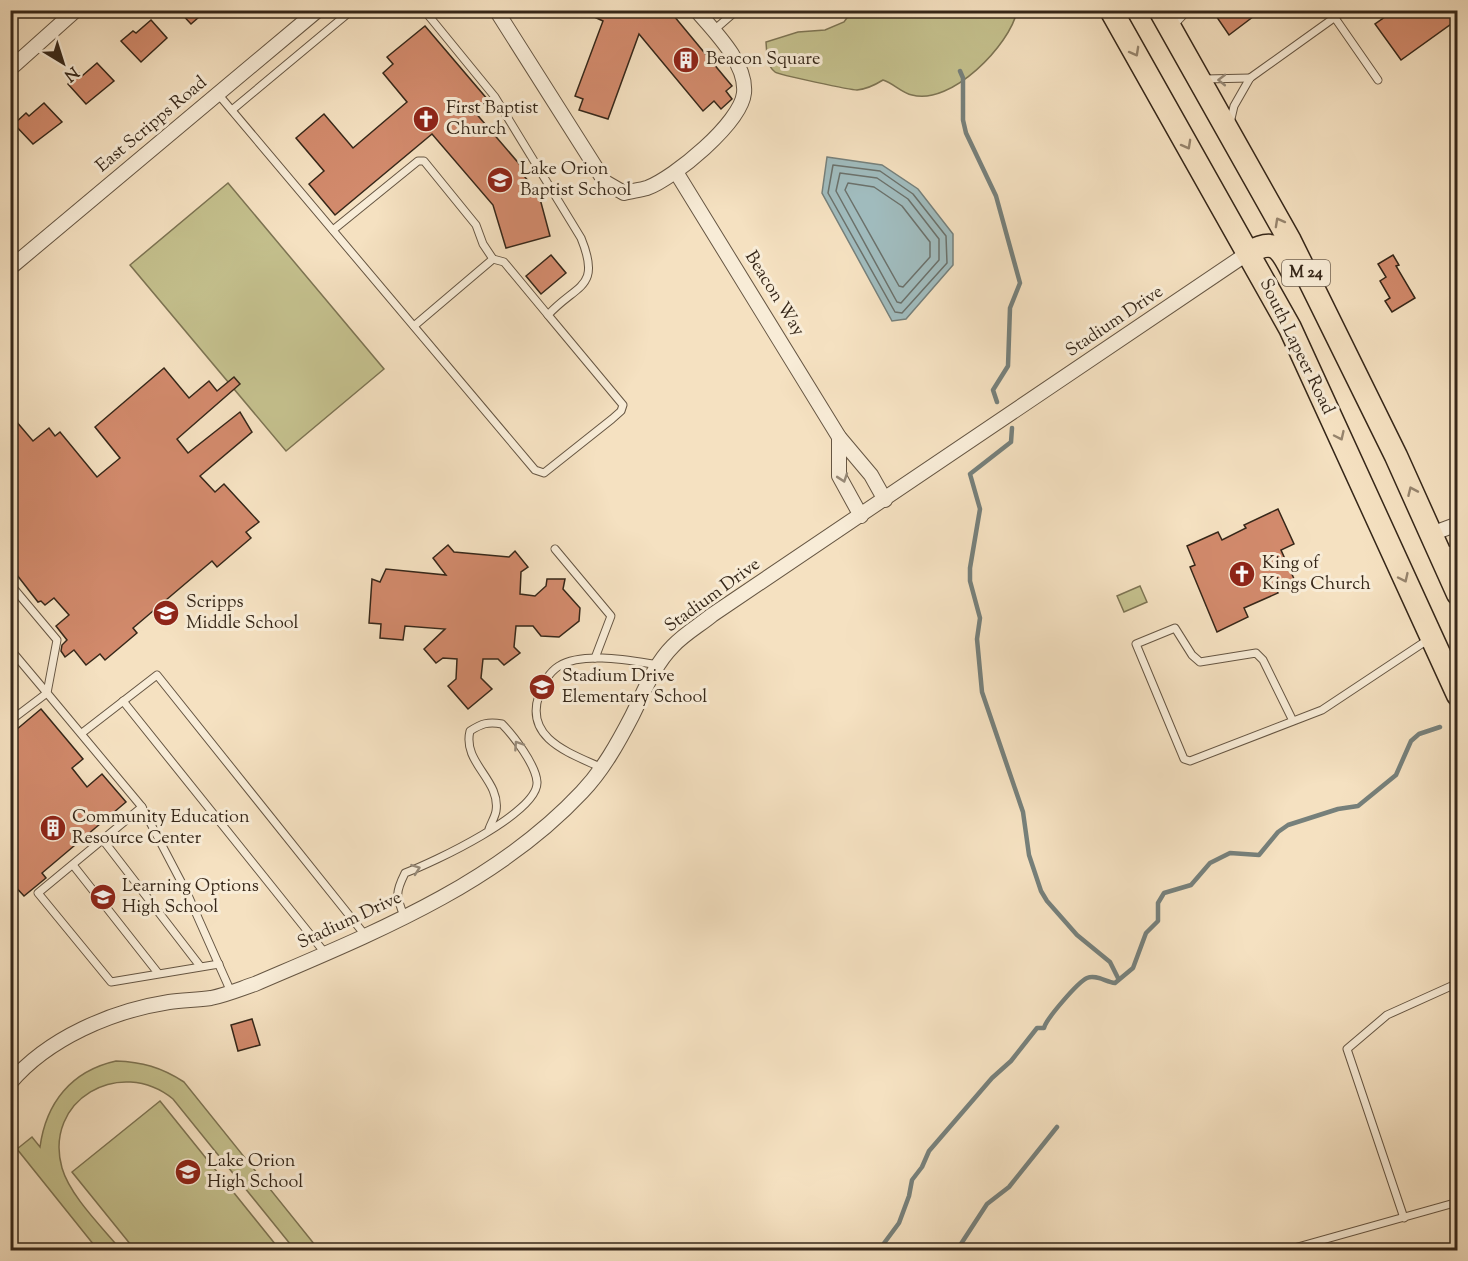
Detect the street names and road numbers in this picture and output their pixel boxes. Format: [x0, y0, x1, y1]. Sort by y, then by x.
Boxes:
street label: East Scripps Road [91, 71, 213, 179]
street label: Beacon Way [737, 246, 811, 342]
road number: M 24 [1282, 260, 1330, 286]
street label: South Lapeer Road [1252, 275, 1340, 419]
street label: Stadium Drive [1061, 280, 1169, 364]
street label: Stadium Drive [660, 552, 766, 640]
street label: Stadium Drive [294, 885, 406, 957]

